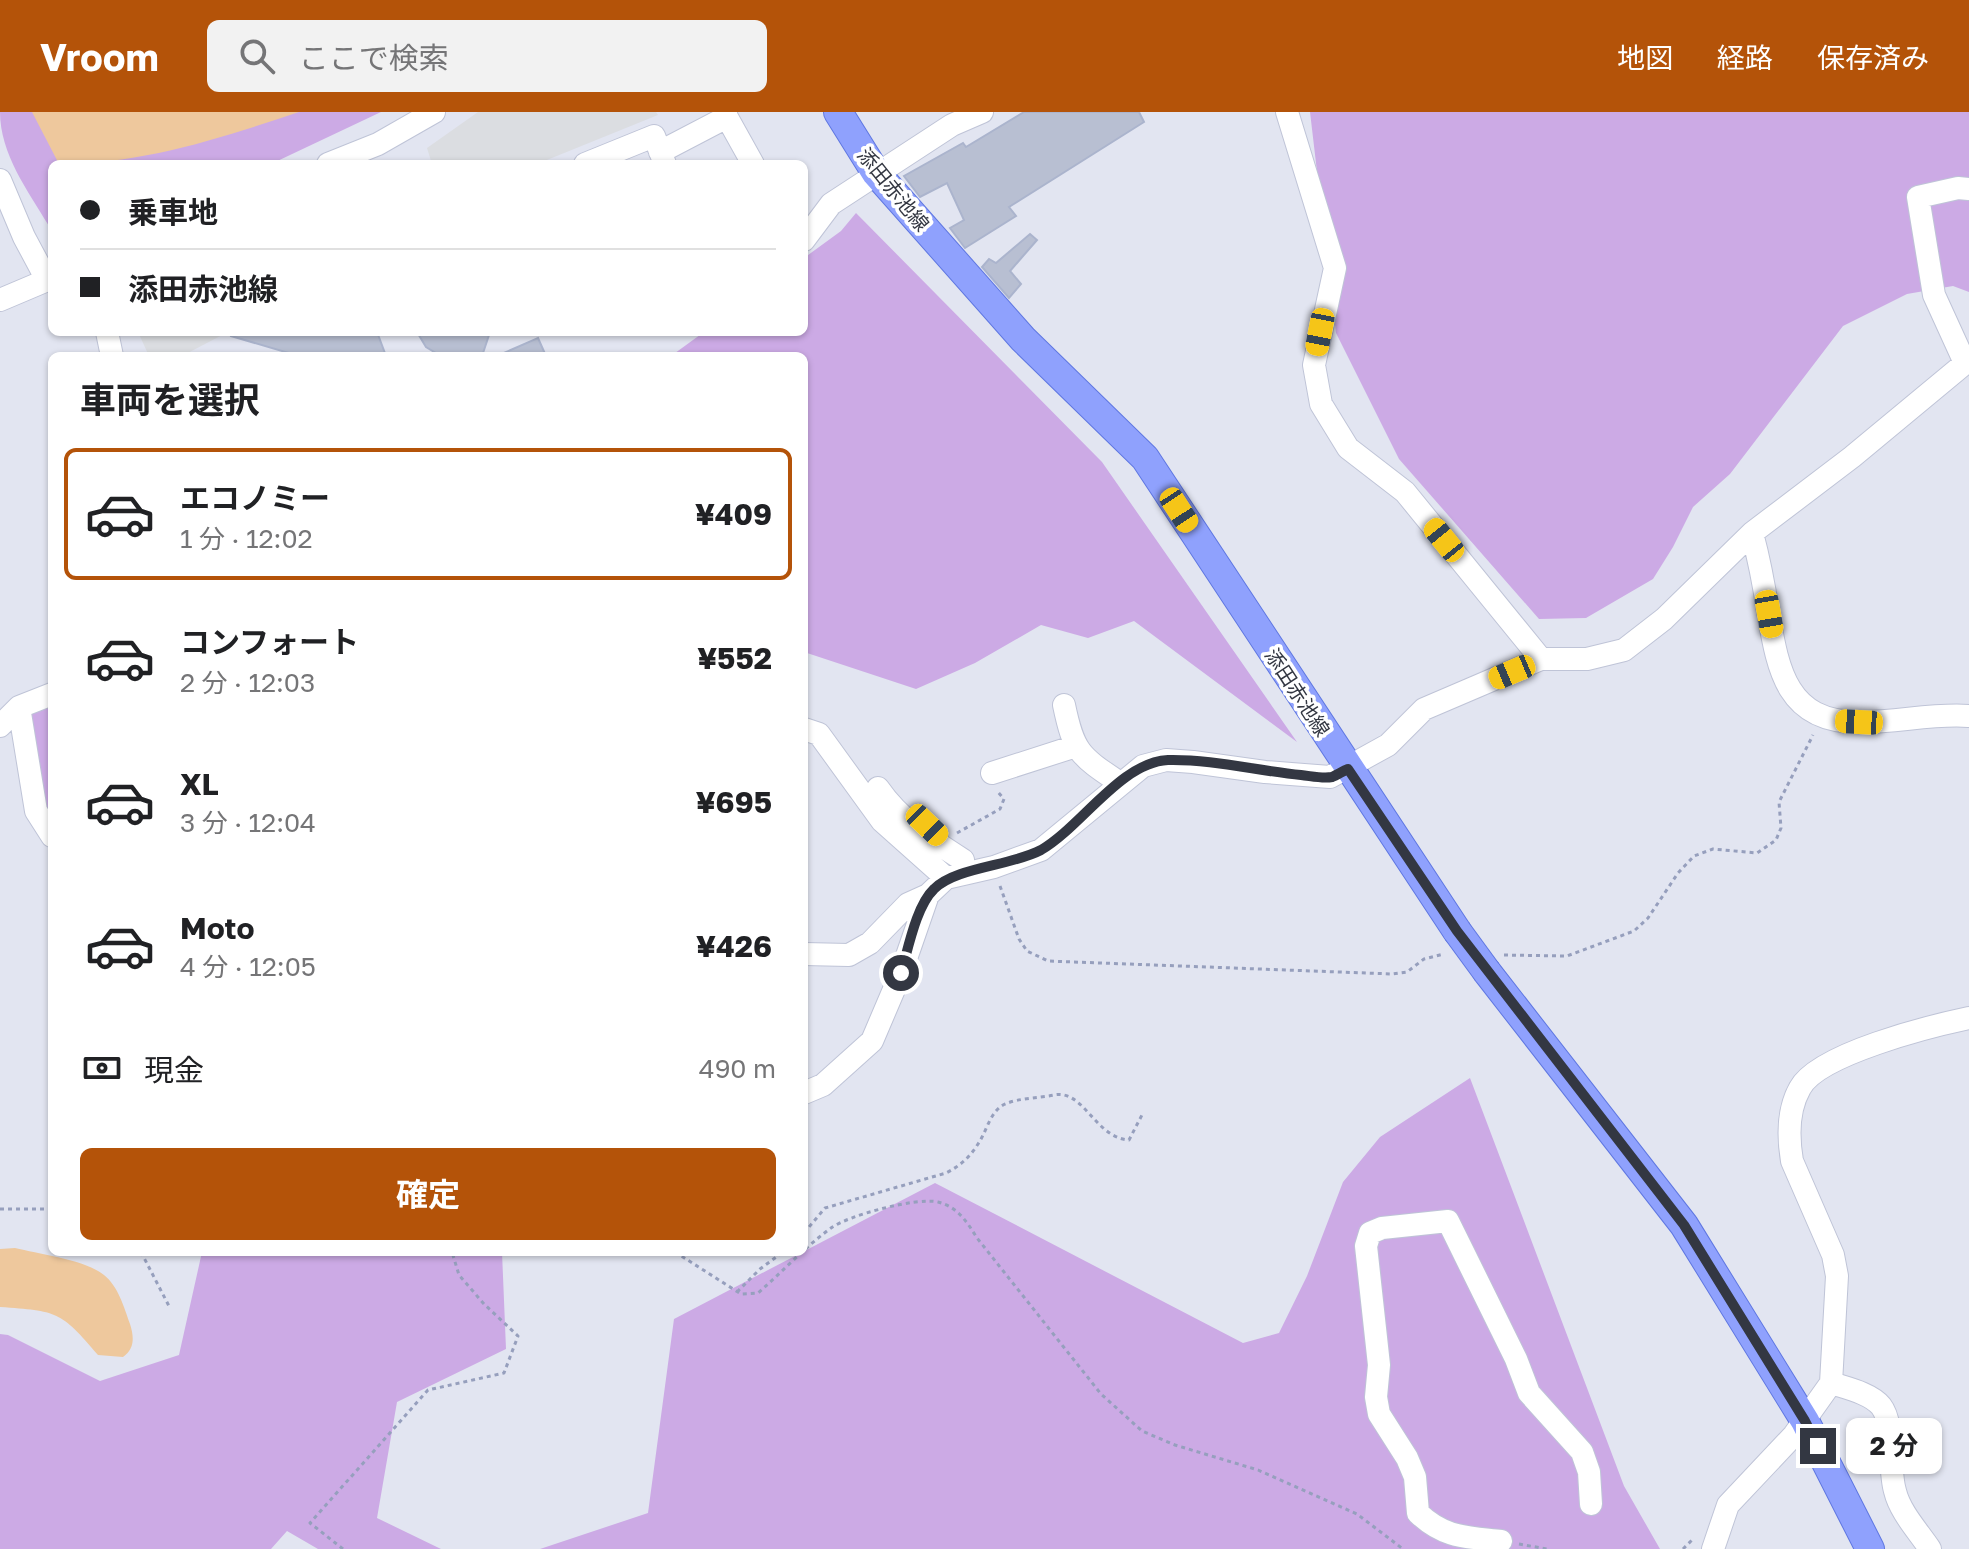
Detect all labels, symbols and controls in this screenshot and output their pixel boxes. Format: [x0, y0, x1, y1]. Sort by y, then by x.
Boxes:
search box [207, 20, 767, 92]
text: Vroom [40, 34, 159, 79]
icon: search [235, 34, 279, 78]
text: ここで検索 [299, 40, 449, 76]
text: 地図 [1617, 41, 1673, 74]
text: 経路 [1717, 41, 1773, 74]
text: 保存済み [1817, 41, 1929, 74]
street label: 添田赤池線 [853, 143, 935, 235]
text: 乗車地 [128, 194, 218, 230]
text: 添田赤池線 [128, 271, 278, 307]
car [1304, 306, 1336, 358]
text: 車両を選択 [80, 378, 260, 421]
icon: car [84, 478, 156, 550]
text: エコノミー [180, 480, 330, 516]
car [1156, 483, 1202, 537]
text: ¥409 [695, 496, 772, 532]
car [1420, 514, 1468, 566]
text: 1 分 · 12:02 [180, 523, 313, 554]
car [1753, 588, 1785, 640]
icon: car [84, 622, 156, 694]
text: コンフォート [180, 624, 359, 660]
text: ¥552 [697, 640, 772, 676]
street label: 添田赤池線 [1261, 644, 1335, 740]
car [1485, 652, 1539, 692]
text: 2 分 · 12:03 [180, 667, 315, 698]
car [1834, 709, 1884, 735]
icon: car [84, 766, 156, 838]
text: XL [180, 766, 219, 802]
text: ¥695 [696, 784, 772, 820]
car [901, 800, 953, 850]
text: 3 分 · 12:04 [180, 807, 316, 838]
icon: car [84, 910, 156, 982]
text: Moto [180, 910, 255, 946]
text: ¥426 [696, 928, 772, 964]
text: 4 分 · 12:05 [180, 951, 316, 982]
route start [883, 955, 919, 991]
icon: cash [80, 1046, 124, 1090]
text: 現金 [144, 1052, 204, 1088]
text: 490 m [699, 1053, 776, 1084]
button: 確定 [80, 1148, 776, 1240]
callout: 2 分 [1846, 1418, 1942, 1474]
route end [1800, 1428, 1836, 1464]
text: 2 分 [1870, 1430, 1918, 1461]

